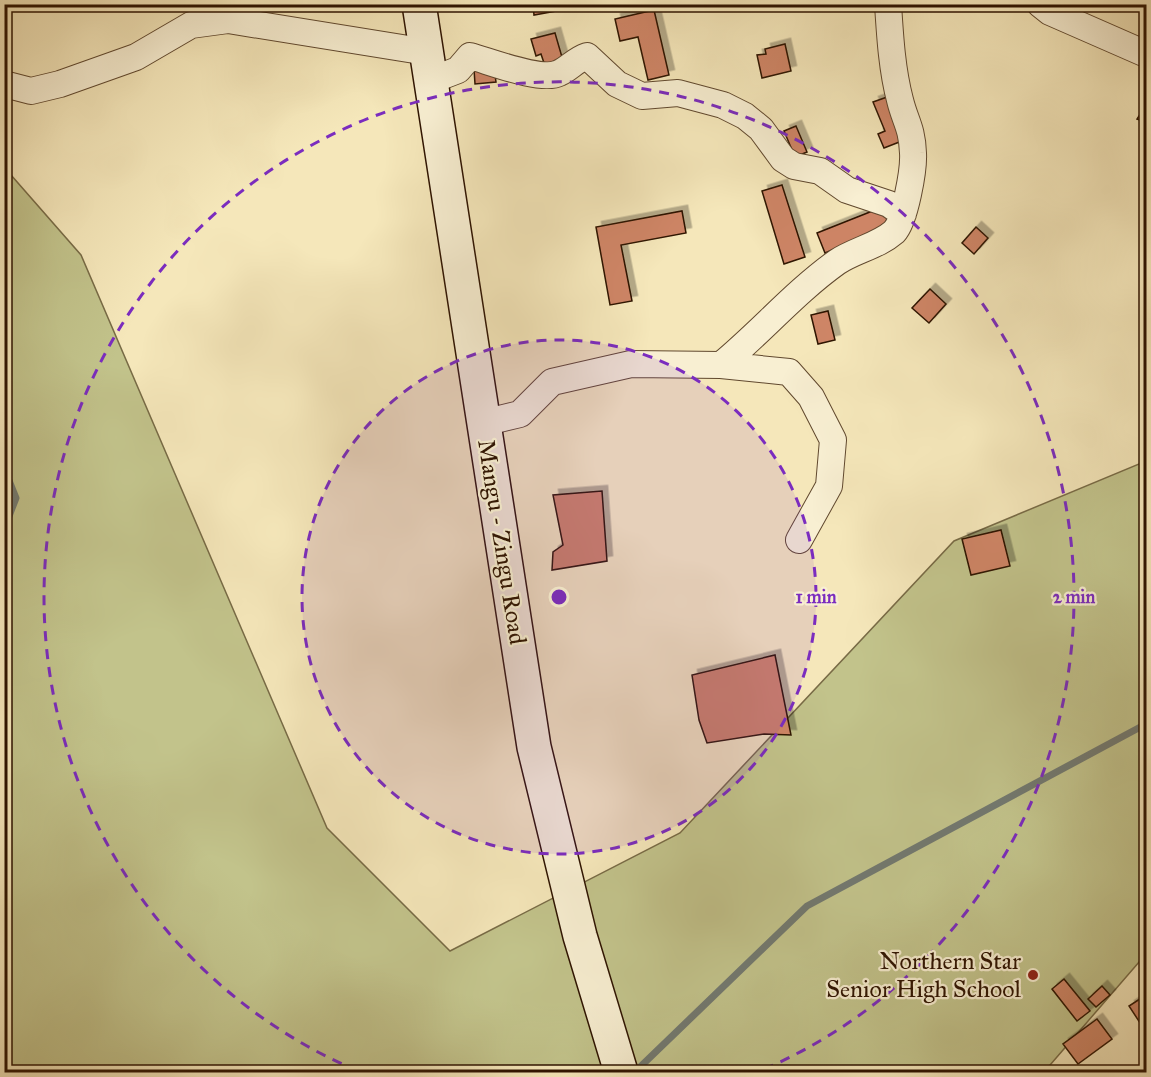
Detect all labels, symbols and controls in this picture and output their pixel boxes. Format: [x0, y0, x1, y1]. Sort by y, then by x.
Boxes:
street label: Mangu - Zingu Road [471, 437, 533, 647]
text: 1 min [796, 586, 837, 608]
text: 2 min [1053, 586, 1096, 608]
centre of rings [549, 587, 569, 607]
place label: Northern Star Senior High School [826, 946, 1021, 1004]
marker: Northern Star Senior High School [1026, 968, 1040, 982]

